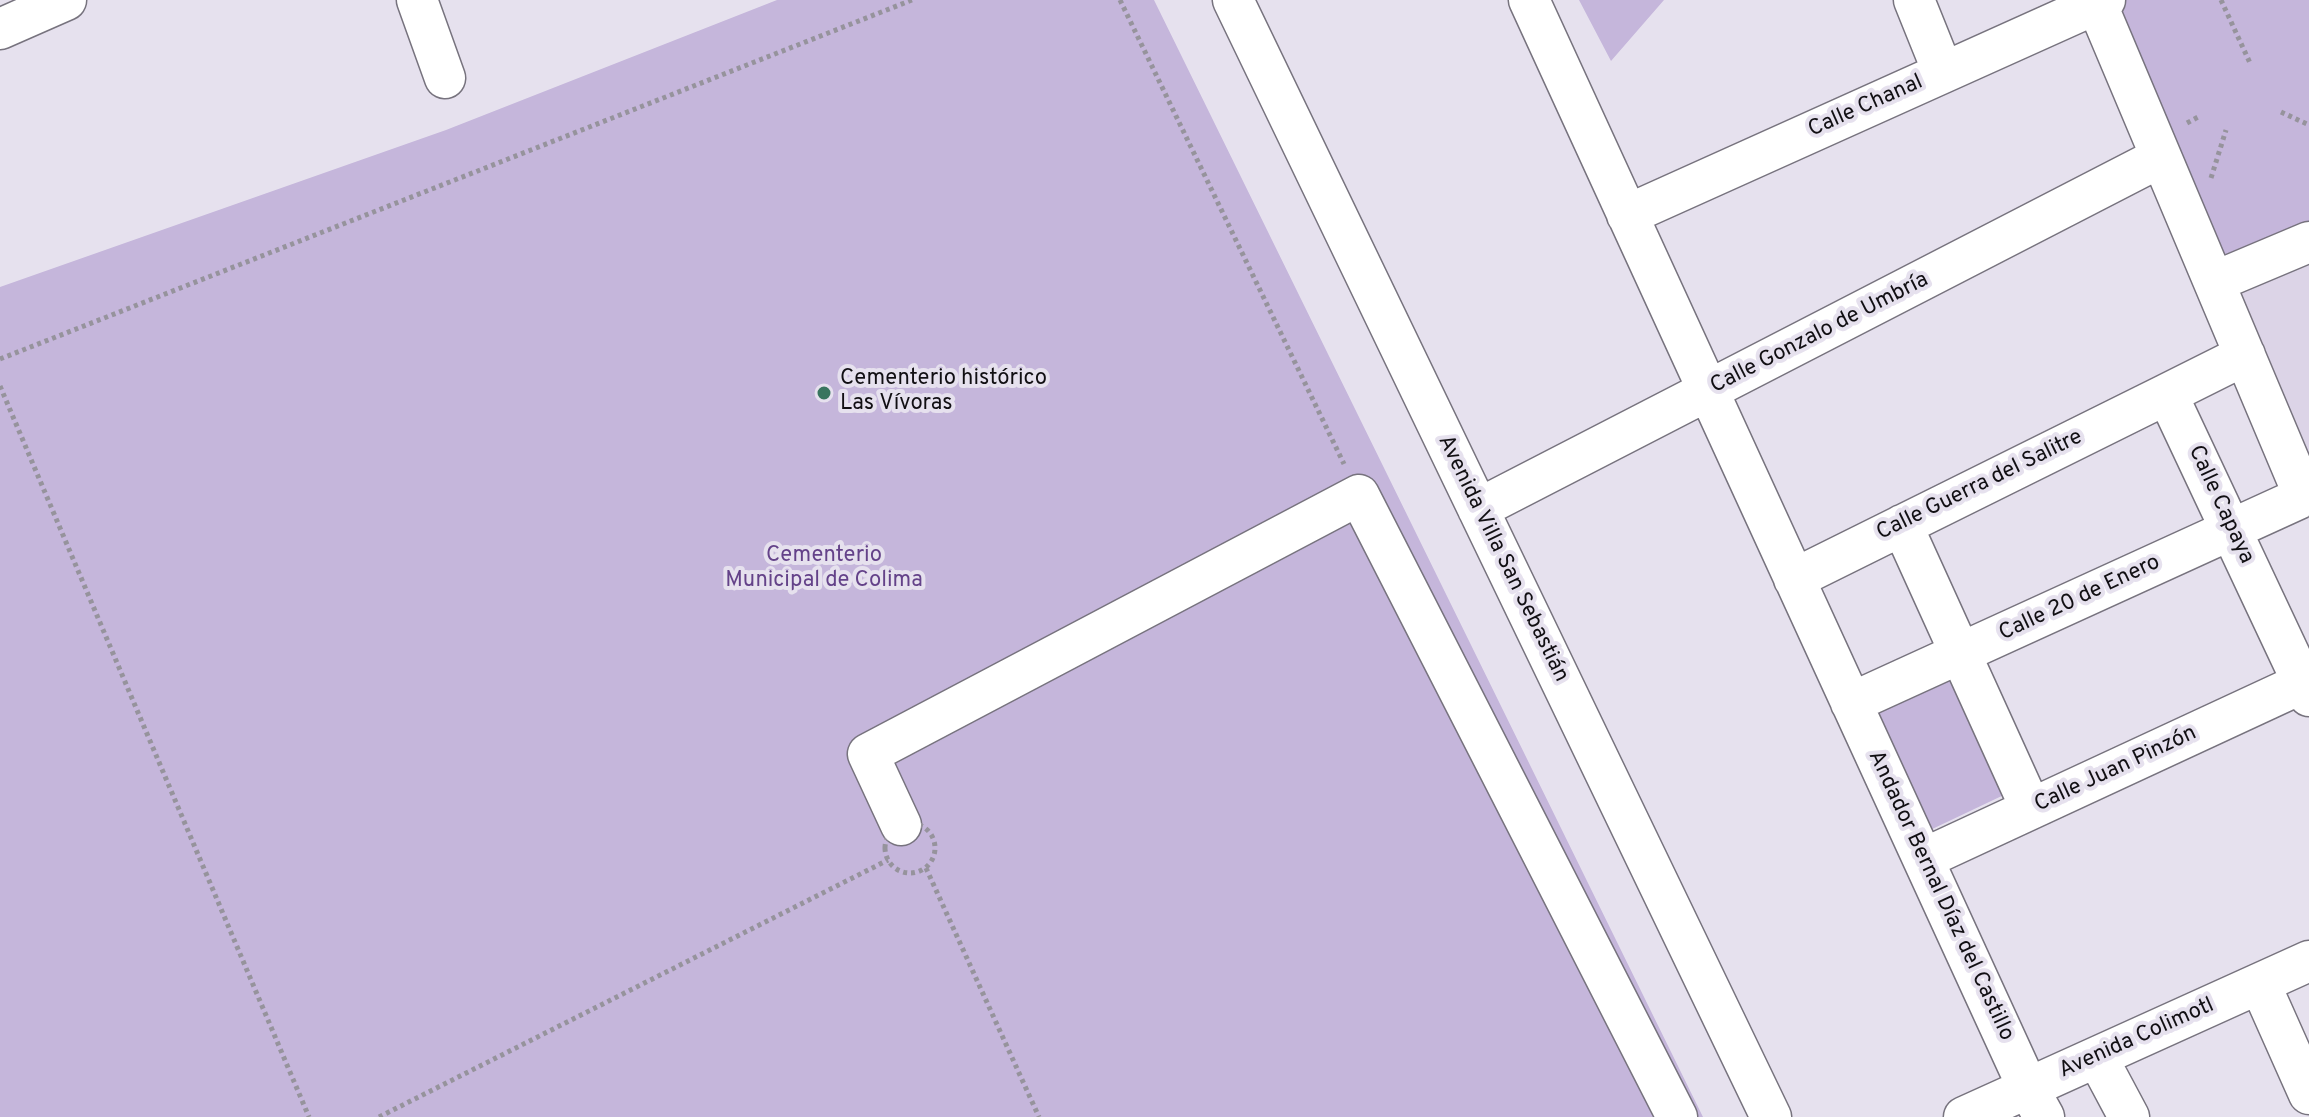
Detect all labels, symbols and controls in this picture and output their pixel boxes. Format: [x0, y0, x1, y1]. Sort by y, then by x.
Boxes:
street label: Calle Chanal [1805, 70, 1927, 144]
street label: Calle Gonzalo de Umbría [1707, 268, 1933, 400]
place label: Cementerio histórico Las Vívoras [840, 367, 1047, 418]
marker: Cementerio histórico Las Vívoras [815, 384, 833, 402]
street label: Calle Guerra del Salitre [1873, 425, 2087, 547]
street label: Avenida Villa San Sebastián [1431, 431, 1573, 687]
street label: Calle Capaya [2181, 442, 2259, 568]
park label: Cementerio Municipal de Colima [725, 544, 923, 596]
street label: Calle 20 de Enero [1995, 550, 2165, 648]
street label: Calle Juan Pinzón [2031, 721, 2201, 819]
street label: Andador Bernal Díaz del Castillo [1861, 747, 2019, 1045]
street label: Avenida Colimotl [2055, 993, 2219, 1085]

